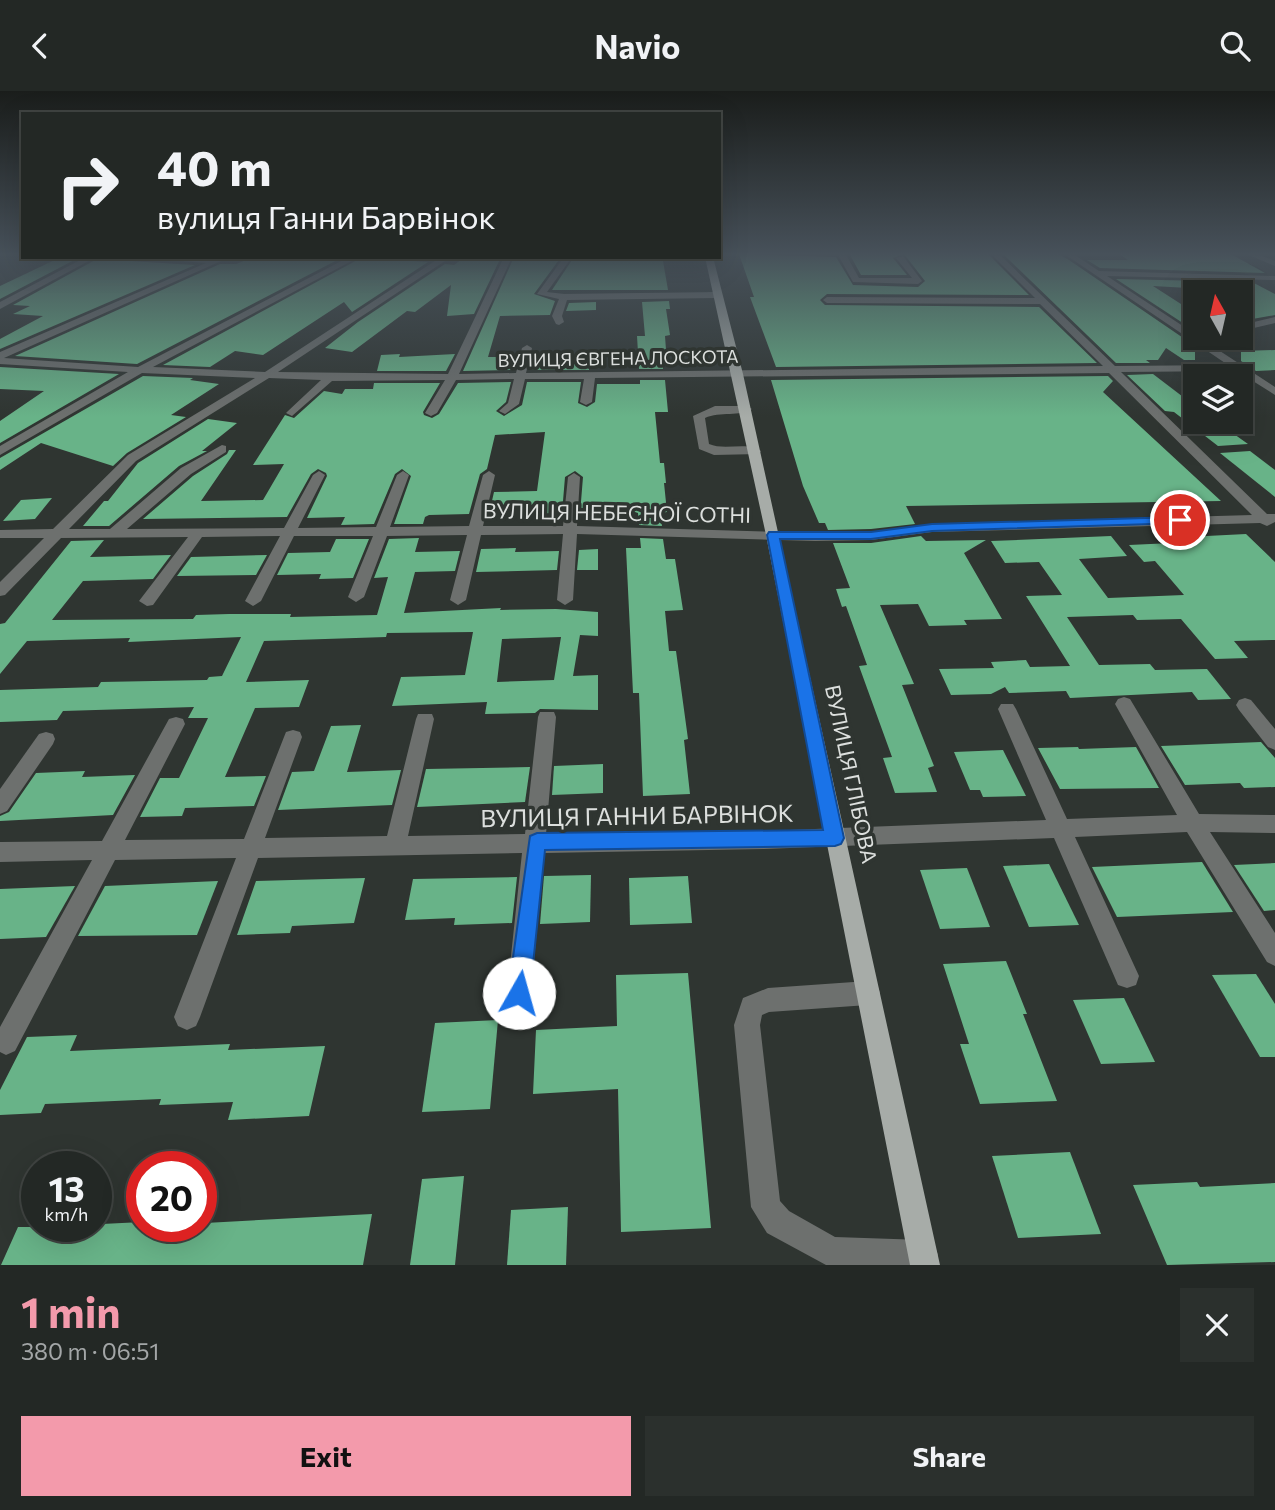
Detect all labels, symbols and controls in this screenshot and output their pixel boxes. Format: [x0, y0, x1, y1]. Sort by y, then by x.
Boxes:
text: Navio [595, 26, 680, 66]
icon: back [21, 27, 59, 65]
icon: search [1216, 27, 1254, 65]
text: 40 m [157, 136, 272, 196]
icon: right [42, 140, 133, 231]
text: вулиця Ганни Барвінок [157, 196, 496, 236]
north arrow [1183, 280, 1253, 350]
map controls [1183, 280, 1253, 434]
street label: ВУЛИЦЯ ЄВГЕНА ЛОСКОТА [497, 345, 739, 371]
button: layers [1183, 364, 1253, 434]
pin [1150, 490, 1210, 550]
street label: ВУЛИЦЯ НЕБЕСНОЇ СОТНІ [483, 497, 751, 527]
icon: arrive [1161, 501, 1199, 539]
street label: ВУЛИЦЯ ГЛІБОВА [821, 682, 883, 866]
street label: ВУЛИЦЯ ГАННИ БАРВІНОК [480, 798, 794, 832]
position arrow [482, 956, 556, 1030]
speed limit sign: 20 [126, 1151, 217, 1242]
text: 13 [48, 1166, 85, 1209]
text: km/h [45, 1203, 88, 1225]
text: 1 min [21, 1285, 121, 1337]
button: close [1180, 1288, 1254, 1362]
text: 380 m · 06:51 [21, 1337, 159, 1365]
button: Exit [21, 1416, 631, 1496]
button: Share [645, 1416, 1254, 1496]

